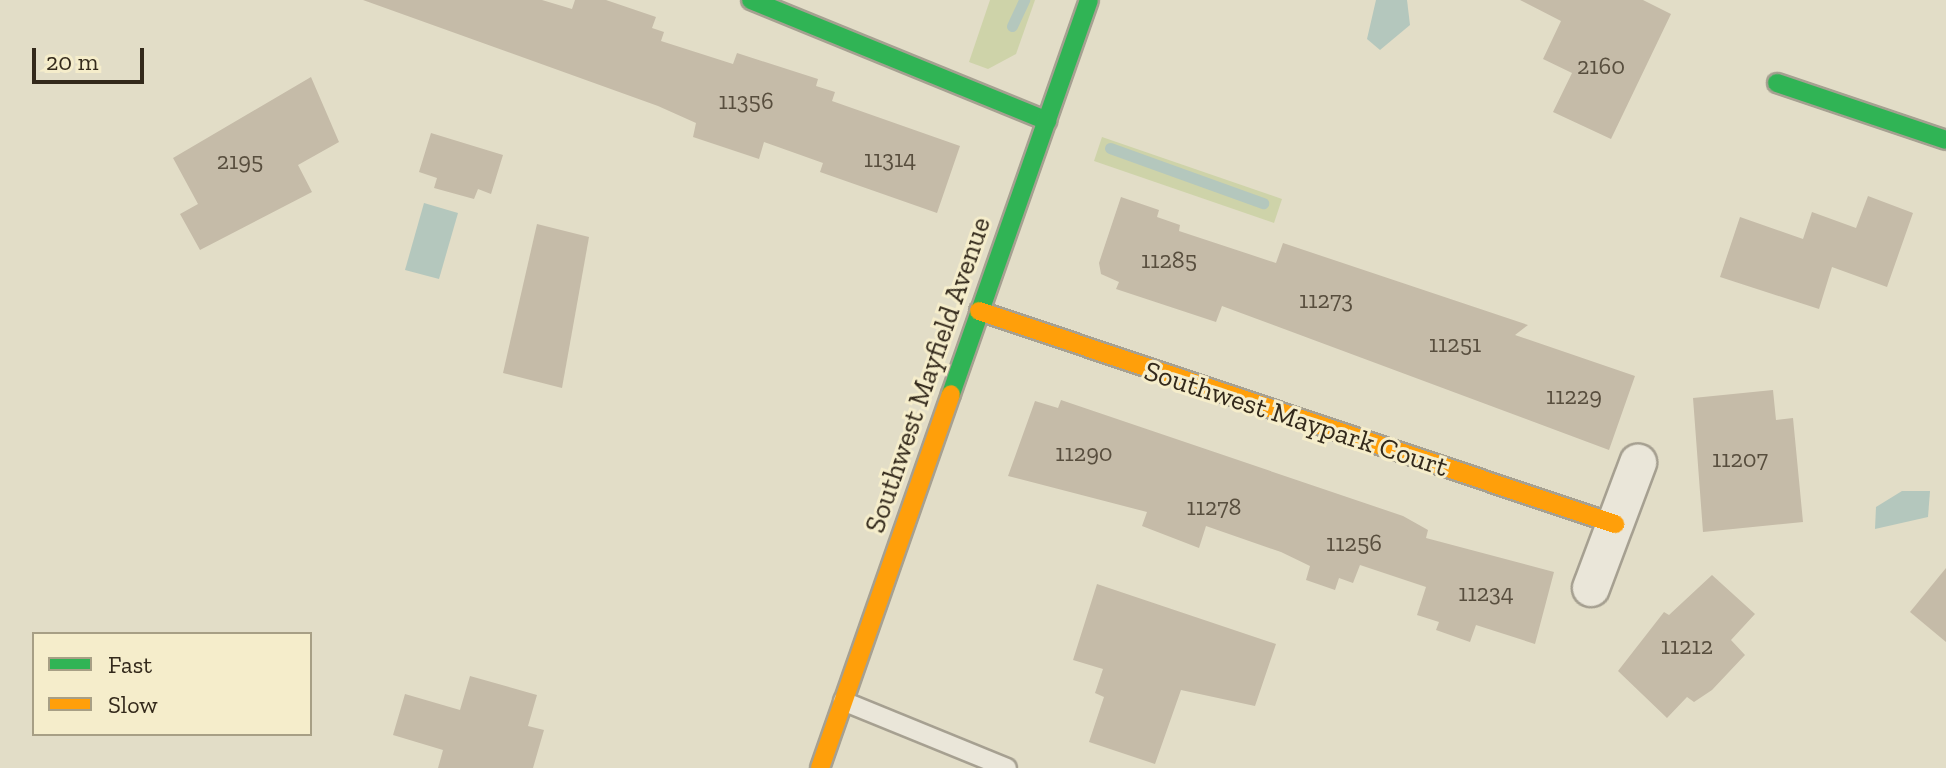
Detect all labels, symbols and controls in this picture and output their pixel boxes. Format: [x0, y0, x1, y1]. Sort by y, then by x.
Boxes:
scale bar [36, 32, 148, 82]
text: 20 m [46, 47, 98, 76]
house number: 2160 [1577, 52, 1625, 80]
house number: 11356 [718, 87, 774, 115]
house number: 11314 [864, 145, 916, 173]
house number: 2195 [217, 147, 263, 175]
street label: Southwest Mayfield Avenue [858, 212, 998, 538]
house number: 11285 [1141, 246, 1197, 274]
house number: 11273 [1299, 286, 1353, 314]
house number: 11251 [1429, 330, 1481, 358]
street label: Southwest Maypark Court [1140, 354, 1452, 484]
house number: 11229 [1546, 382, 1602, 410]
house number: 11290 [1055, 439, 1113, 467]
house number: 11207 [1712, 445, 1768, 473]
house number: 11278 [1186, 493, 1242, 521]
house number: 11256 [1326, 529, 1382, 557]
house number: 11234 [1458, 579, 1514, 607]
legend [32, 632, 312, 736]
house number: 11212 [1661, 632, 1713, 660]
text: Fast [108, 650, 152, 679]
text: Slow [108, 690, 158, 719]

